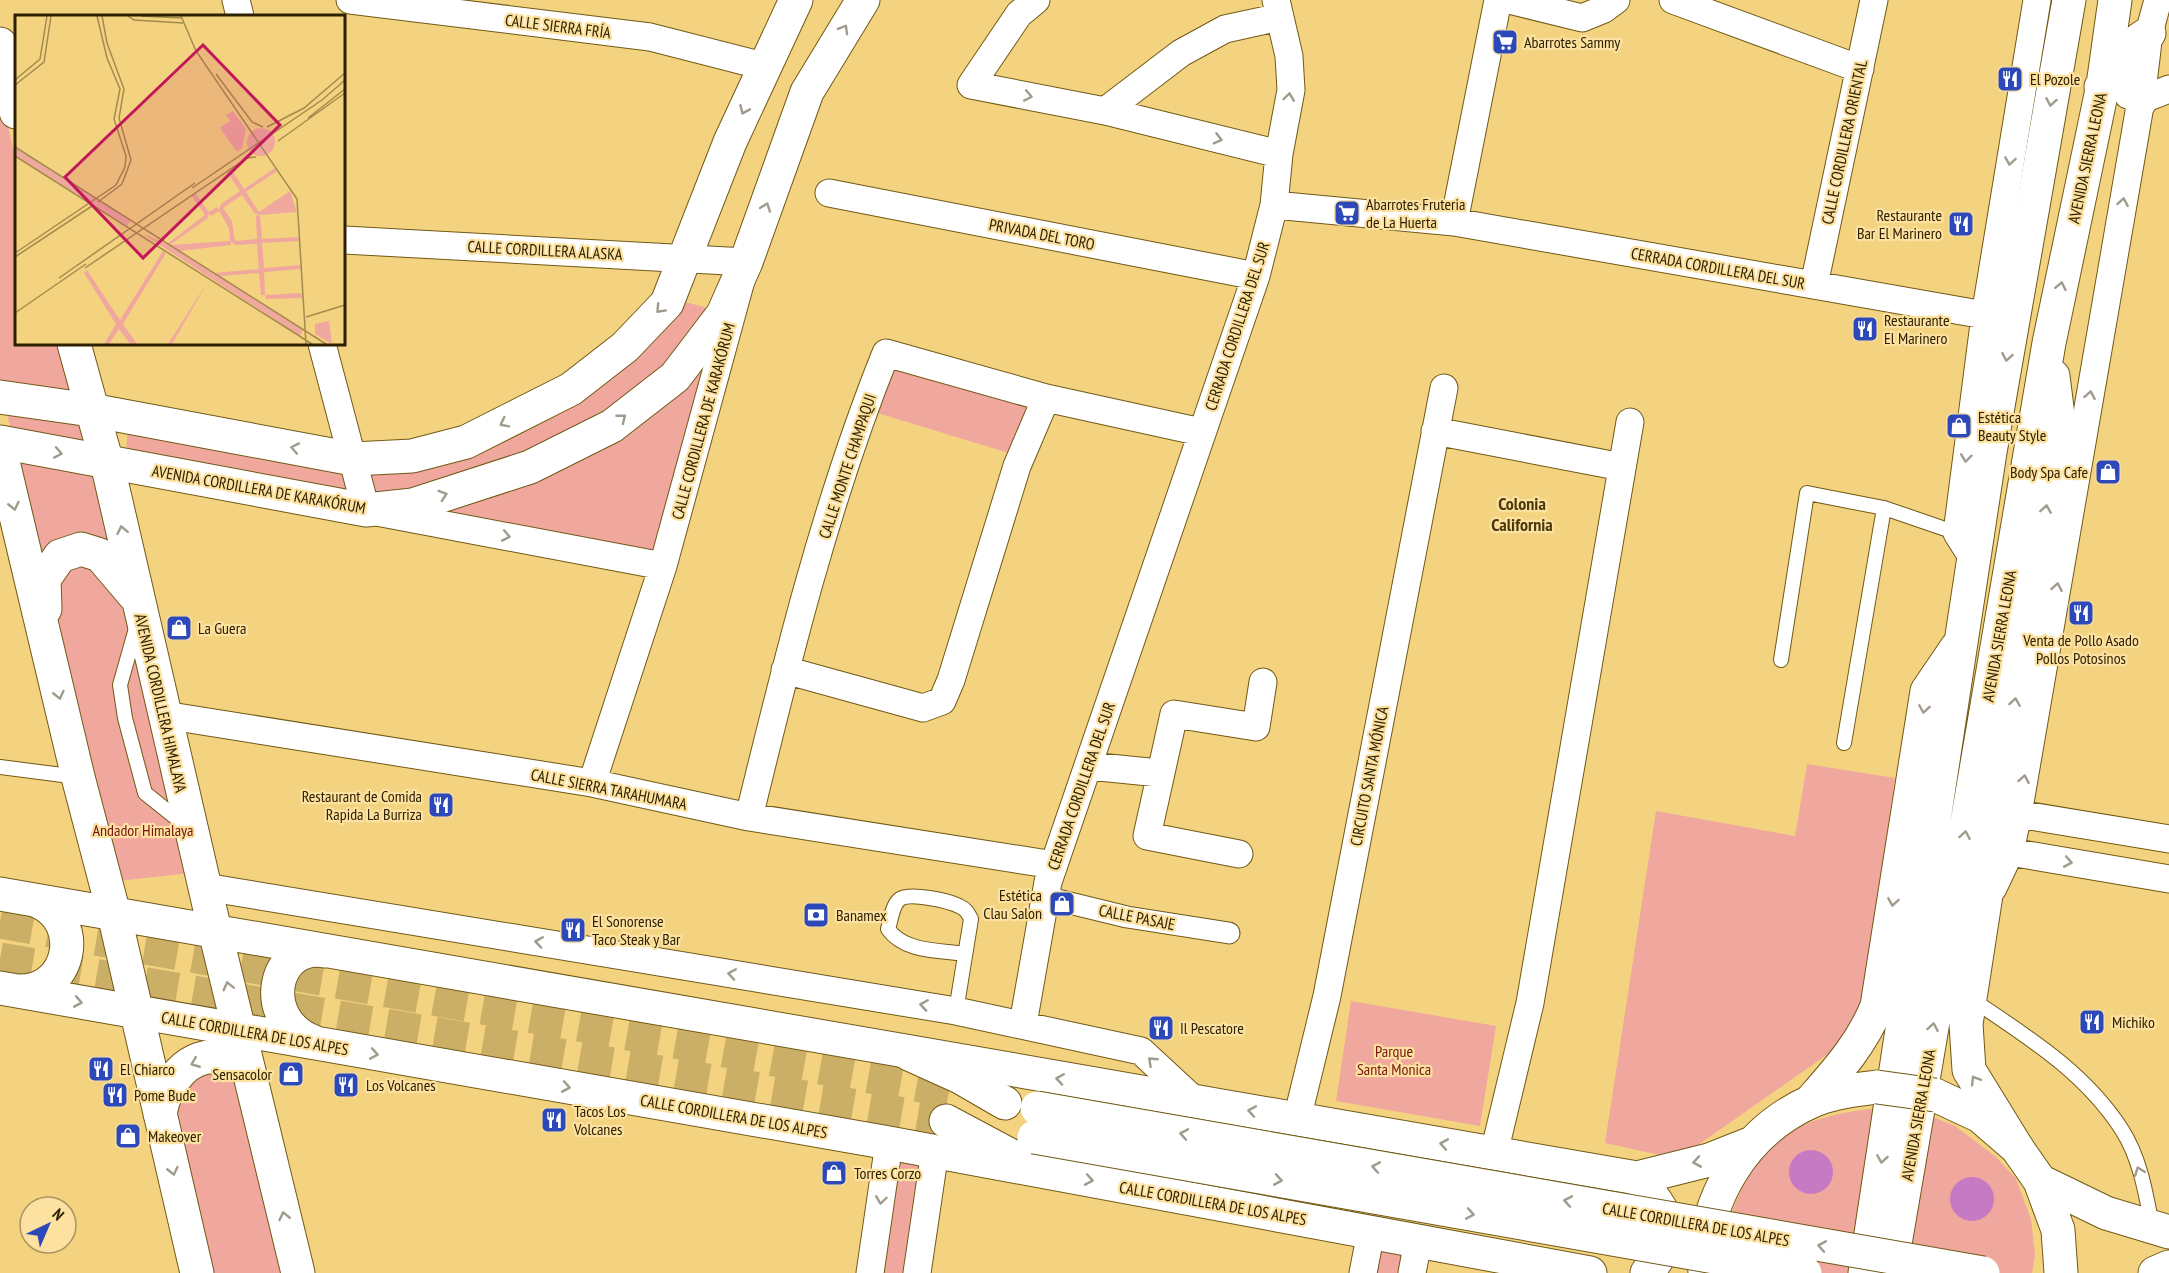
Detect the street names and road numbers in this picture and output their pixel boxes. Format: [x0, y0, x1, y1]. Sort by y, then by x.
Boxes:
street label: CALLE SIERRA FRÍA [504, 10, 612, 42]
street label: CALLE CORDILLERA ORIENTAL [1817, 58, 1871, 226]
street label: AVENIDA SIERRA LEONA [2063, 90, 2111, 225]
street label: PRIVADA DEL TORO [987, 214, 1097, 254]
street label: CALLE CORDILLERA ALASKA [467, 236, 623, 264]
street label: CERRADA CORDILLERA DEL SUR [1200, 239, 1274, 413]
street label: CERRADA CORDILLERA DEL SUR [1629, 243, 1807, 293]
street label: CALLE CORDILLERA DE KARAKÓRUM [667, 321, 739, 521]
street label: CALLE MONTE CHAMPAQUI [814, 391, 880, 541]
street label: AVENIDA CORDILLERA DE KARAKÓRUM [151, 460, 367, 518]
street label: AVENIDA SIERRA LEONA [1978, 568, 2021, 703]
street label: AVENIDA CORDILLERA HIMALAYA [131, 612, 191, 795]
street label: CERRADA CORDILLERA DEL SUR [1043, 699, 1119, 873]
street label: CIRCUITO SANTA MÓNICA [1346, 704, 1392, 848]
street label: CALLE SIERRA TARAHUMARA [529, 764, 689, 814]
street label: CALLE PASAJE [1097, 900, 1177, 934]
street label: CALLE CORDILLERA DE LOS ALPES [160, 1007, 350, 1059]
street label: AVENIDA SIERRA LEONA [1897, 1047, 1940, 1182]
street label: CALLE CORDILLERA DE LOS ALPES [639, 1090, 829, 1142]
street label: CALLE CORDILLERA DE LOS ALPES [1118, 1177, 1308, 1229]
street label: CALLE CORDILLERA DE LOS ALPES [1601, 1198, 1791, 1250]

